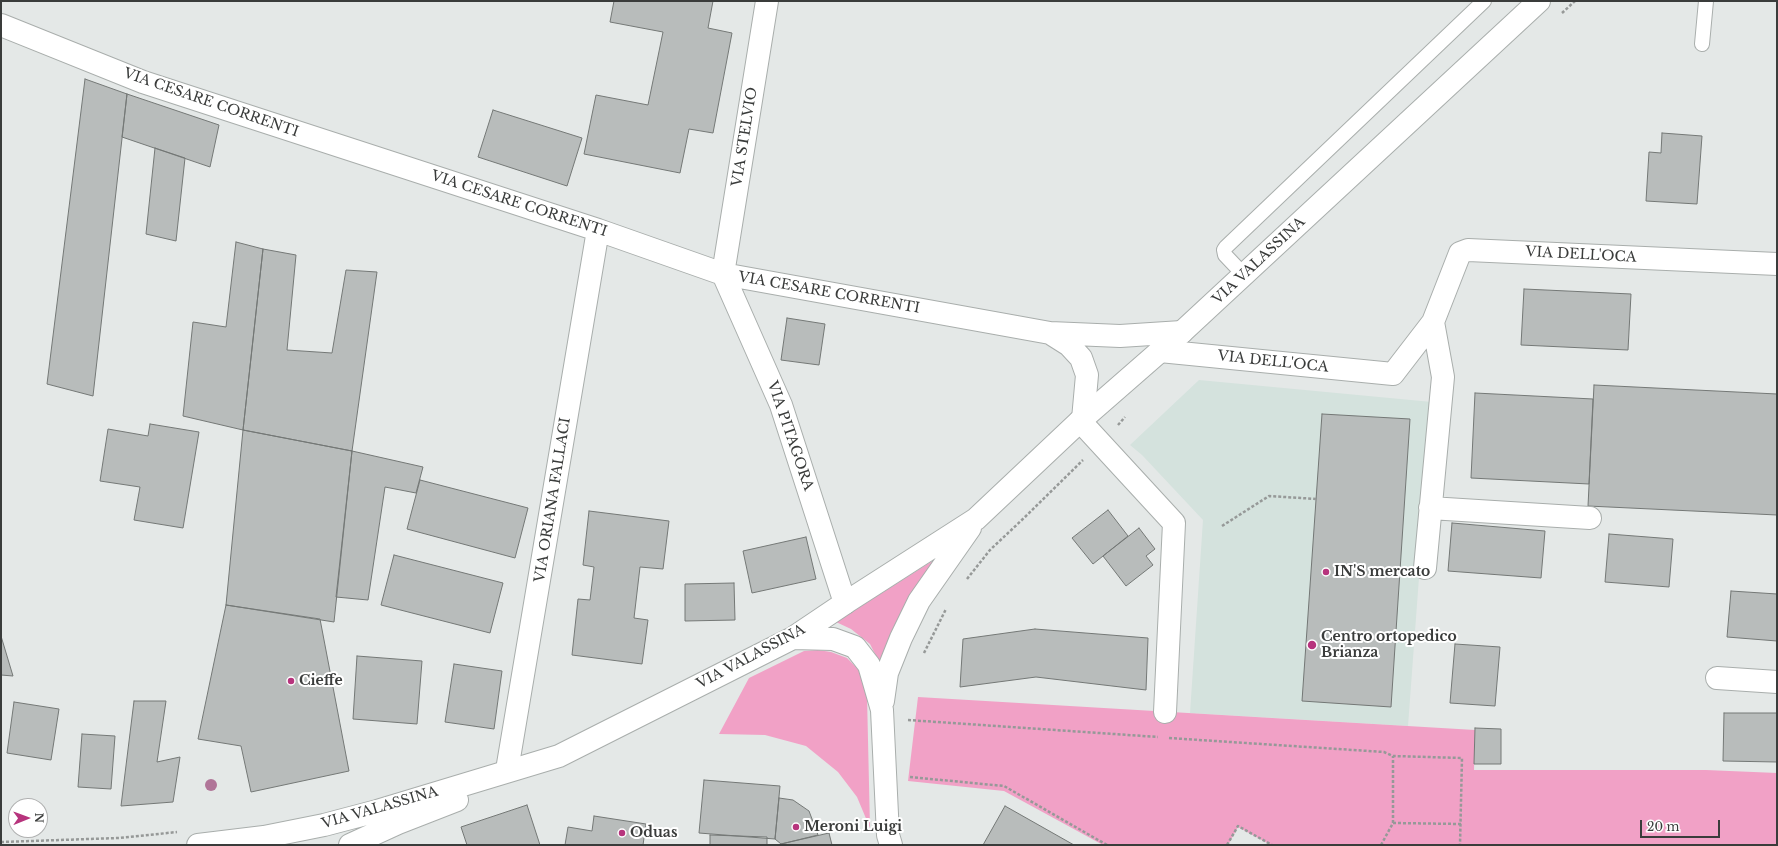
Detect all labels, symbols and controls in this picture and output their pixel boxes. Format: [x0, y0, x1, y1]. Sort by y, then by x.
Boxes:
street label: VIA CESARE CORRENTI [121, 65, 301, 141]
street label: VIA STELVIO [729, 86, 761, 188]
street label: VIA CESARE CORRENTI [429, 168, 609, 240]
street label: VIA VALASSINA [1209, 214, 1309, 308]
street label: VIA DELL'OCA [1525, 244, 1637, 266]
street label: VIA CESARE CORRENTI [737, 269, 921, 317]
street label: VIA DELL'OCA [1217, 348, 1329, 376]
street label: VIA PITAGORA [763, 379, 817, 493]
street label: VIA ORIANA FALLACI [532, 416, 574, 584]
place label: IN'S mercato [1334, 564, 1430, 580]
marker: IN'S mercato [1321, 567, 1331, 577]
street label: VIA VALASSINA [694, 621, 808, 693]
place label: Centro ortopedico Brianza [1321, 629, 1457, 662]
marker: Centro ortopedico Brianza [1306, 639, 1318, 651]
place label: Cieffe [299, 673, 343, 689]
marker: Cieffe [286, 676, 296, 686]
street label: VIA VALASSINA [320, 783, 440, 833]
north arrow [8, 798, 48, 838]
scale bar [1642, 812, 1722, 838]
text: N [32, 813, 46, 823]
place label: Meroni Luigi [804, 819, 902, 835]
text: 20 m [1647, 819, 1679, 834]
marker: Meroni Luigi [791, 822, 801, 832]
place label: Oduas [630, 825, 677, 841]
marker: Oduas [617, 828, 627, 838]

